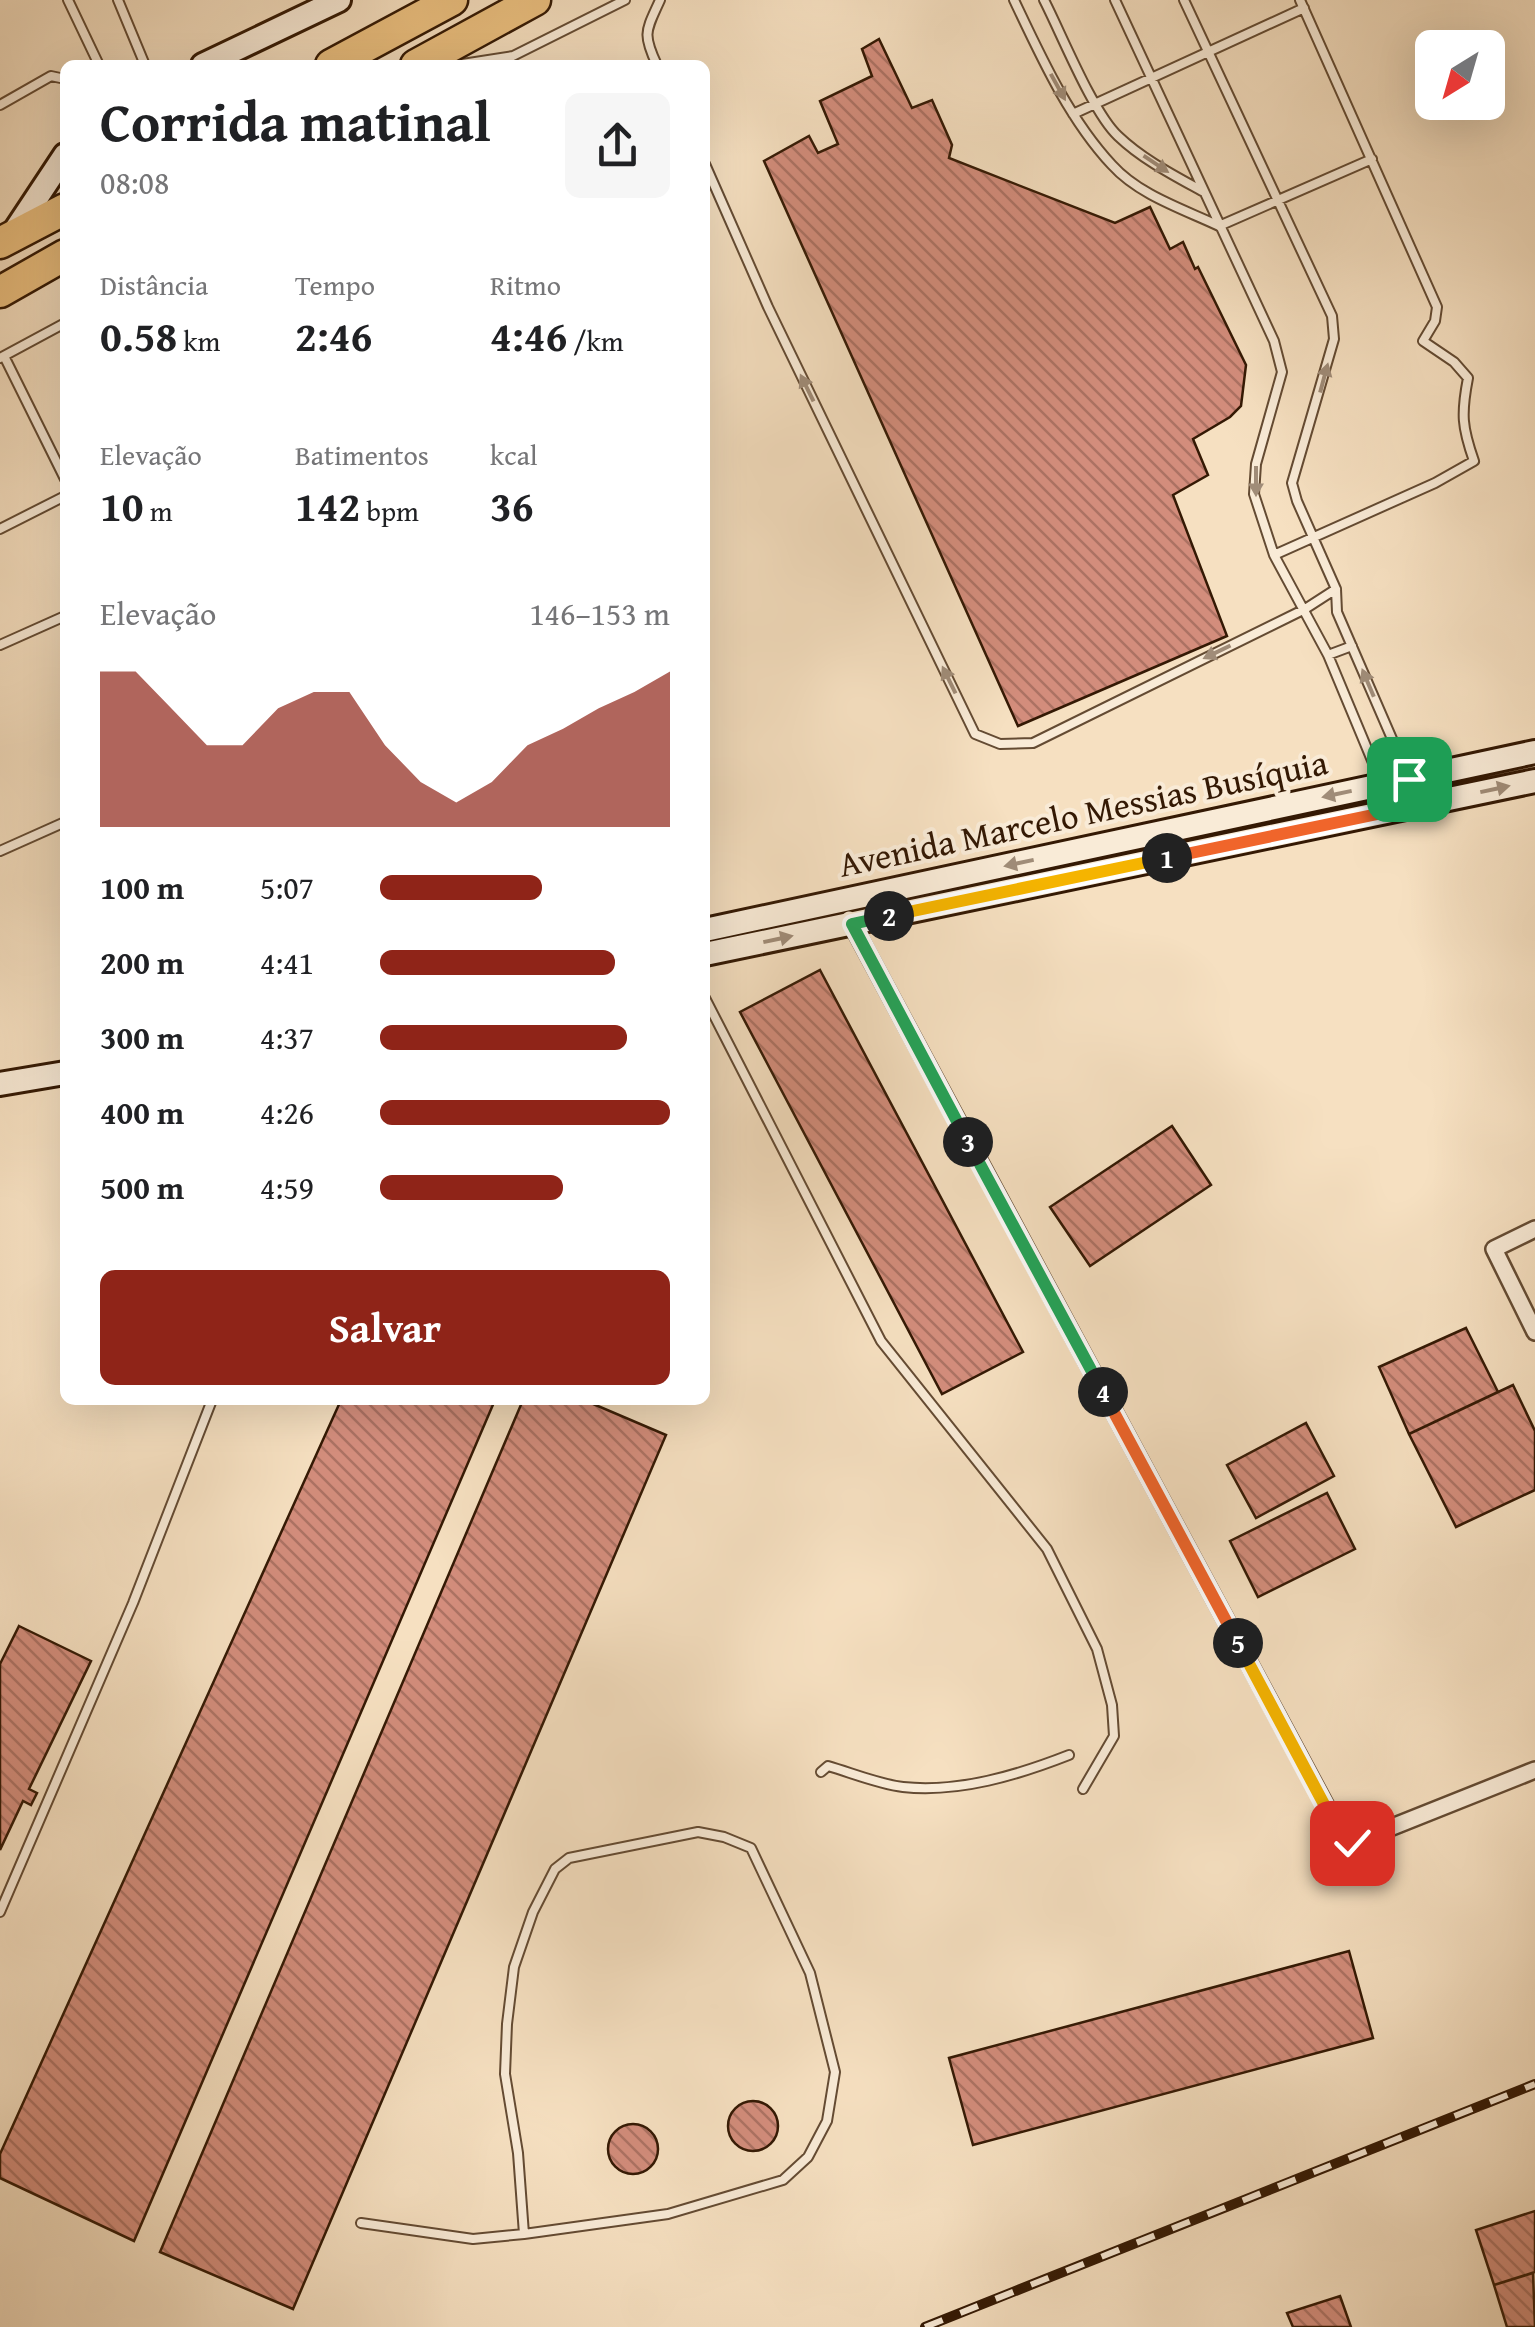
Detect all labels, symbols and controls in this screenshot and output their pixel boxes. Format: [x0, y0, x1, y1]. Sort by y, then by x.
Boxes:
north arrow [1415, 30, 1505, 120]
map controls [1415, 30, 1505, 120]
one-way arrow [1050, 72, 1067, 101]
text: Corrida matinal [100, 81, 491, 161]
button: share [565, 93, 670, 198]
one-way arrow [1142, 154, 1169, 173]
text: 08:08 [100, 159, 169, 206]
text: Distância [100, 264, 208, 305]
text: Tempo [295, 264, 375, 305]
text: Ritmo [490, 264, 561, 305]
text: 0.58 [100, 305, 177, 366]
text: 2:46 [295, 305, 372, 366]
text: 4:46 [490, 305, 567, 366]
text: km [177, 320, 220, 361]
text: /km [567, 320, 624, 361]
one-way arrow [1316, 362, 1332, 393]
one-way arrow [799, 373, 816, 402]
text: Elevação [100, 434, 202, 475]
text: Batimentos [295, 434, 429, 475]
text: kcal [490, 434, 538, 475]
one-way arrow [1247, 466, 1263, 498]
text: 10 [100, 475, 144, 536]
text: 142 [295, 475, 360, 536]
text: 36 [490, 475, 534, 536]
text: m [144, 490, 173, 531]
text: bpm [360, 490, 419, 531]
text: Elevação [100, 590, 216, 637]
text: 146–153 m [529, 590, 670, 637]
one-way arrow [1203, 644, 1232, 661]
one-way arrow [941, 665, 958, 694]
one-way arrow [1360, 668, 1376, 698]
street label: Avenida Marcelo Messias Busíquia [834, 736, 1333, 890]
pin [1367, 737, 1452, 822]
icon: arrive [1382, 752, 1437, 807]
one-way arrow [1480, 781, 1511, 796]
one-way arrow [1321, 787, 1352, 802]
pin: 1 [1142, 833, 1192, 883]
text: 1 [1160, 837, 1174, 878]
one-way arrow [1003, 855, 1034, 871]
text: 100 m [100, 864, 184, 911]
text: 5:07 [260, 864, 314, 911]
pin: 2 [864, 891, 914, 941]
text: 2 [882, 895, 896, 936]
one-way arrow [763, 931, 794, 947]
text: 200 m [100, 939, 184, 986]
text: 4:41 [260, 939, 314, 986]
text: 300 m [100, 1014, 184, 1061]
text: 4:37 [260, 1014, 314, 1061]
text: 400 m [100, 1089, 184, 1136]
text: 4:26 [260, 1089, 314, 1136]
pin: 3 [943, 1117, 993, 1167]
text: 3 [961, 1121, 975, 1162]
text: 500 m [100, 1164, 184, 1211]
text: 4:59 [260, 1164, 314, 1211]
button: Salvar [100, 1270, 670, 1385]
pin: 4 [1078, 1367, 1128, 1417]
text: 4 [1096, 1371, 1110, 1412]
pin: 5 [1213, 1618, 1263, 1668]
text: 5 [1231, 1622, 1245, 1663]
pin [1310, 1801, 1395, 1886]
icon: check [1325, 1816, 1380, 1871]

